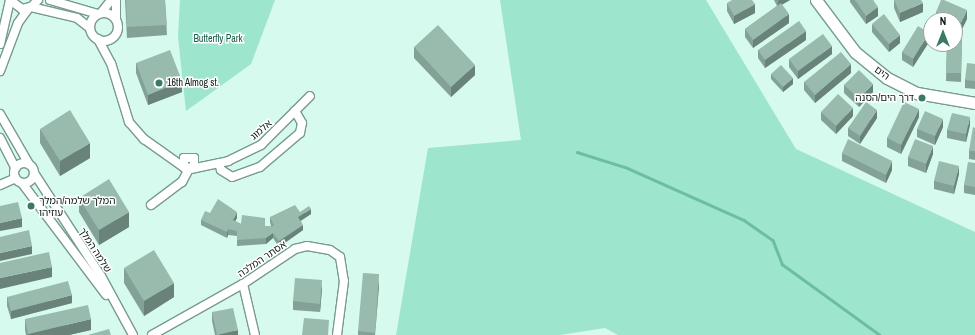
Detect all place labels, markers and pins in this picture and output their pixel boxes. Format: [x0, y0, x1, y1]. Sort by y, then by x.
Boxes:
place label: 16th Almog st. [167, 77, 219, 89]
marker: 16th Almog st. [154, 78, 164, 88]
place label: דרך הים/הסנה [855, 92, 914, 104]
marker: דרך הים/הסנה [917, 93, 927, 103]
place label: המלך שלמה/המלך עוזיהו [39, 194, 115, 218]
marker: המלך שלמה/המלך עוזיהו [26, 201, 36, 211]

